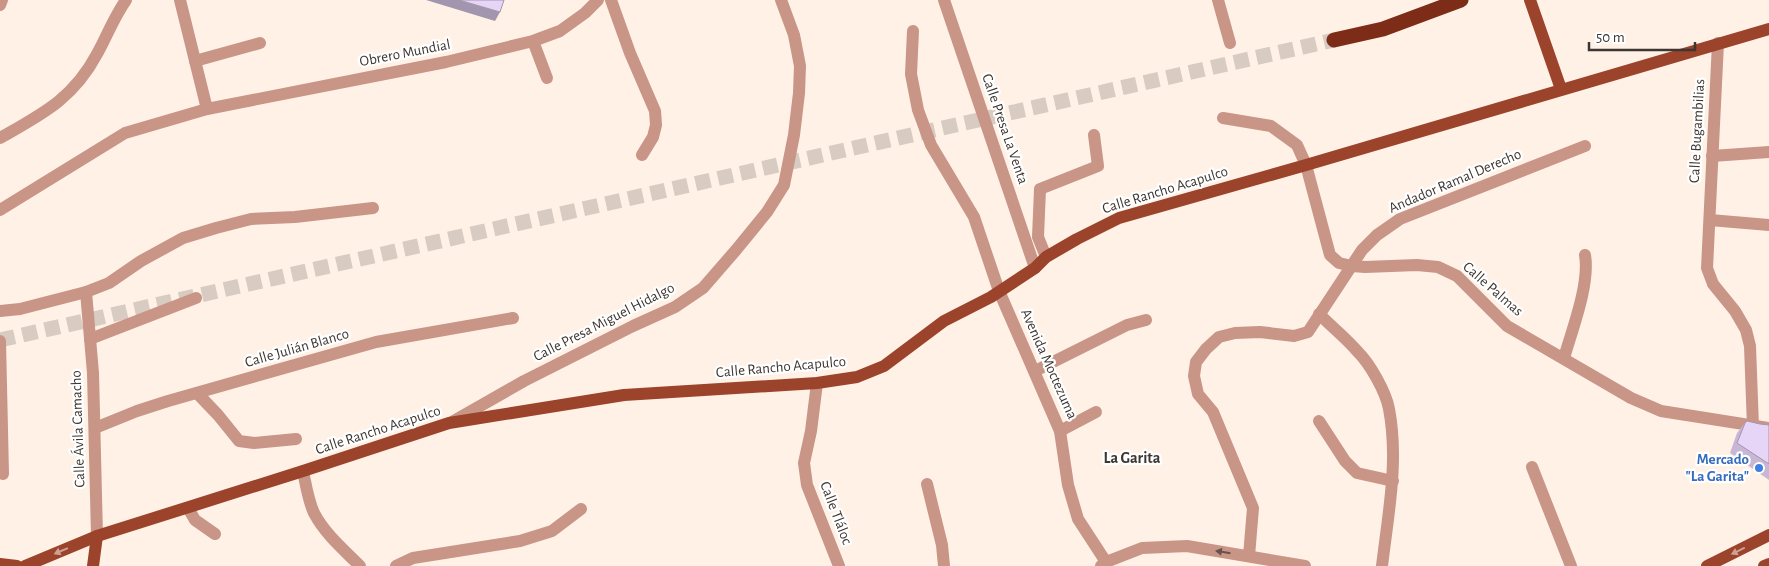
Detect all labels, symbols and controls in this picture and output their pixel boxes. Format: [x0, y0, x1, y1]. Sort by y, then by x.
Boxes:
scale bar [1589, 20, 1695, 52]
text: 50 m [1596, 30, 1625, 45]
street label: Obrero Mundial [358, 37, 452, 69]
street label: Calle Presa La Venta [979, 72, 1031, 186]
street label: Calle Bugambilias [1687, 79, 1707, 183]
street label: Andador Ramal Derecho [1386, 146, 1524, 216]
street label: Calle Rancho Acapulco [1100, 164, 1230, 216]
street label: Calle Palmas [1460, 259, 1526, 319]
street label: Calle Presa Miguel Hidalgo [531, 280, 677, 364]
street label: Avenida Moctezuma [1018, 307, 1080, 421]
street label: Calle Julián Blanco [243, 326, 351, 370]
street label: Calle Rancho Acapulco [715, 354, 847, 380]
street label: Calle Ávila Camacho [66, 370, 88, 488]
street label: Calle Rancho Acapulco [314, 403, 442, 457]
district label: La Garita [1104, 450, 1161, 466]
place label: Mercado "La Garita" [1686, 452, 1749, 484]
marker: Mercado "La Garita" [1753, 462, 1765, 474]
street label: Calle Tláloc [817, 479, 855, 547]
one-way arrow [53, 547, 68, 555]
one-way arrow [1215, 547, 1231, 555]
one-way arrow [1731, 547, 1745, 555]

